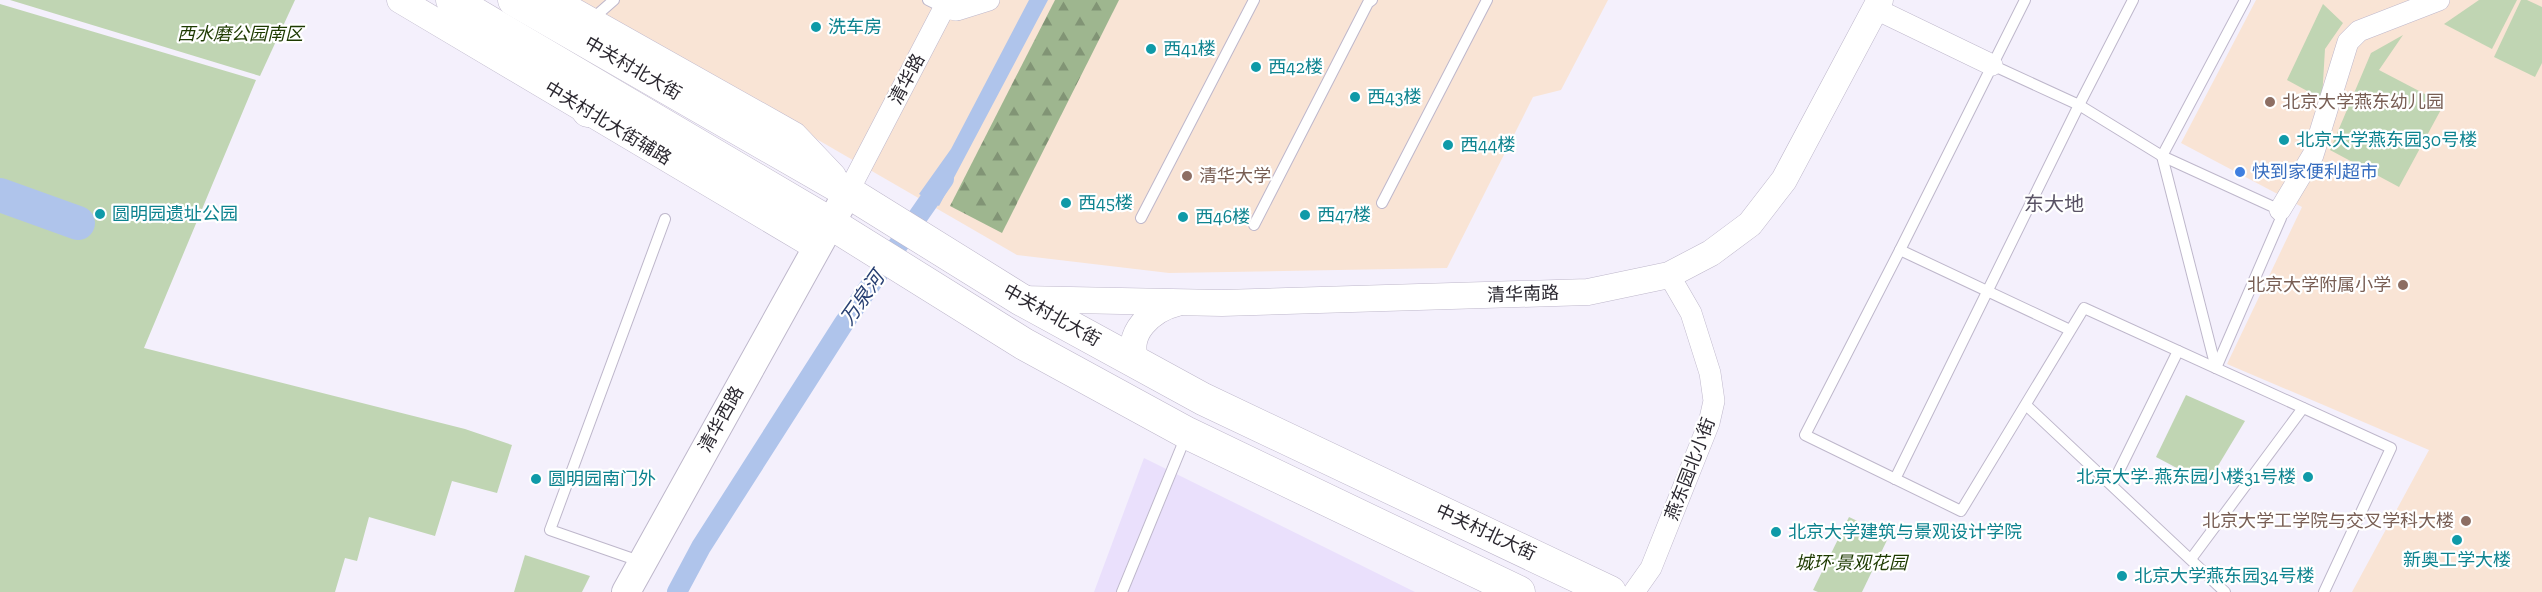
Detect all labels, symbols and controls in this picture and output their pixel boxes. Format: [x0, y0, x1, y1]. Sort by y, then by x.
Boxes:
place label: 洗车房 [828, 16, 882, 38]
marker: 洗车房 [809, 20, 823, 34]
park label: 西水磨公园南区 [177, 23, 306, 45]
street label: 中关村北大街 [581, 31, 685, 105]
place label: 西41楼 [1163, 38, 1216, 60]
marker: 西41楼 [1144, 42, 1158, 56]
street label: 清华路 [885, 50, 929, 108]
place label: 西42楼 [1268, 56, 1323, 78]
marker: 西42楼 [1249, 60, 1263, 74]
street label: 中关村北大街辅路 [541, 76, 675, 170]
place label: 西43楼 [1367, 86, 1422, 108]
marker: 西43楼 [1348, 90, 1362, 104]
place label: 北京大学燕东幼儿园 [2282, 91, 2444, 113]
marker: 北京大学燕东幼儿园 [2263, 95, 2277, 109]
place label: 北京大学燕东园30号楼 [2296, 129, 2477, 151]
marker: 北京大学燕东园30号楼 [2277, 133, 2291, 147]
place label: 西44楼 [1460, 134, 1515, 156]
marker: 西44楼 [1441, 138, 1455, 152]
place label: 快到家便利超市 [2252, 161, 2378, 183]
place label: 清华大学 [1199, 165, 1271, 187]
marker: 快到家便利超市 [2233, 165, 2247, 179]
marker: 清华大学 [1180, 169, 1194, 183]
place label: 西45楼 [1078, 192, 1133, 214]
district label: 东大地 [2024, 192, 2084, 216]
marker: 西45楼 [1059, 196, 1073, 210]
place label: 圆明园遗址公园 [112, 203, 238, 225]
place label: 西47楼 [1317, 204, 1371, 226]
place label: 西46楼 [1195, 206, 1250, 228]
marker: 圆明园遗址公园 [93, 207, 107, 221]
marker: 西47楼 [1298, 208, 1312, 222]
marker: 西46楼 [1176, 210, 1190, 224]
water label: 万泉河 [835, 263, 891, 329]
place label: 北京大学附属小学 [2247, 274, 2391, 296]
marker: 北京大学附属小学 [2396, 278, 2410, 292]
street label: 中关村北大街 [999, 279, 1105, 351]
street label: 清华南路 [1487, 282, 1559, 306]
street label: 清华西路 [694, 382, 748, 456]
street label: 燕东园北小街 [1660, 415, 1720, 523]
place label: 北京大学-燕东园小楼31号楼 [2076, 466, 2296, 488]
place label: 圆明园南门外 [548, 468, 656, 490]
marker: 北京大学-燕东园小楼31号楼 [2301, 470, 2315, 484]
marker: 圆明园南门外 [529, 472, 543, 486]
street label: 中关村北大街 [1432, 499, 1540, 565]
place label: 北京大学工学院与交叉学科大楼 [2202, 510, 2454, 532]
marker: 北京大学工学院与交叉学科大楼 [2459, 514, 2473, 528]
place label: 北京大学建筑与景观设计学院 [1788, 521, 2022, 543]
marker: 北京大学建筑与景观设计学院 [1769, 525, 1783, 539]
marker: 新奥工学大楼 [2450, 533, 2464, 547]
place label: 新奥工学大楼 [2403, 549, 2511, 571]
park label: 城环·景观花园 [1795, 552, 1910, 574]
place label: 北京大学燕东园34号楼 [2134, 565, 2315, 587]
marker: 北京大学燕东园34号楼 [2115, 569, 2129, 583]

